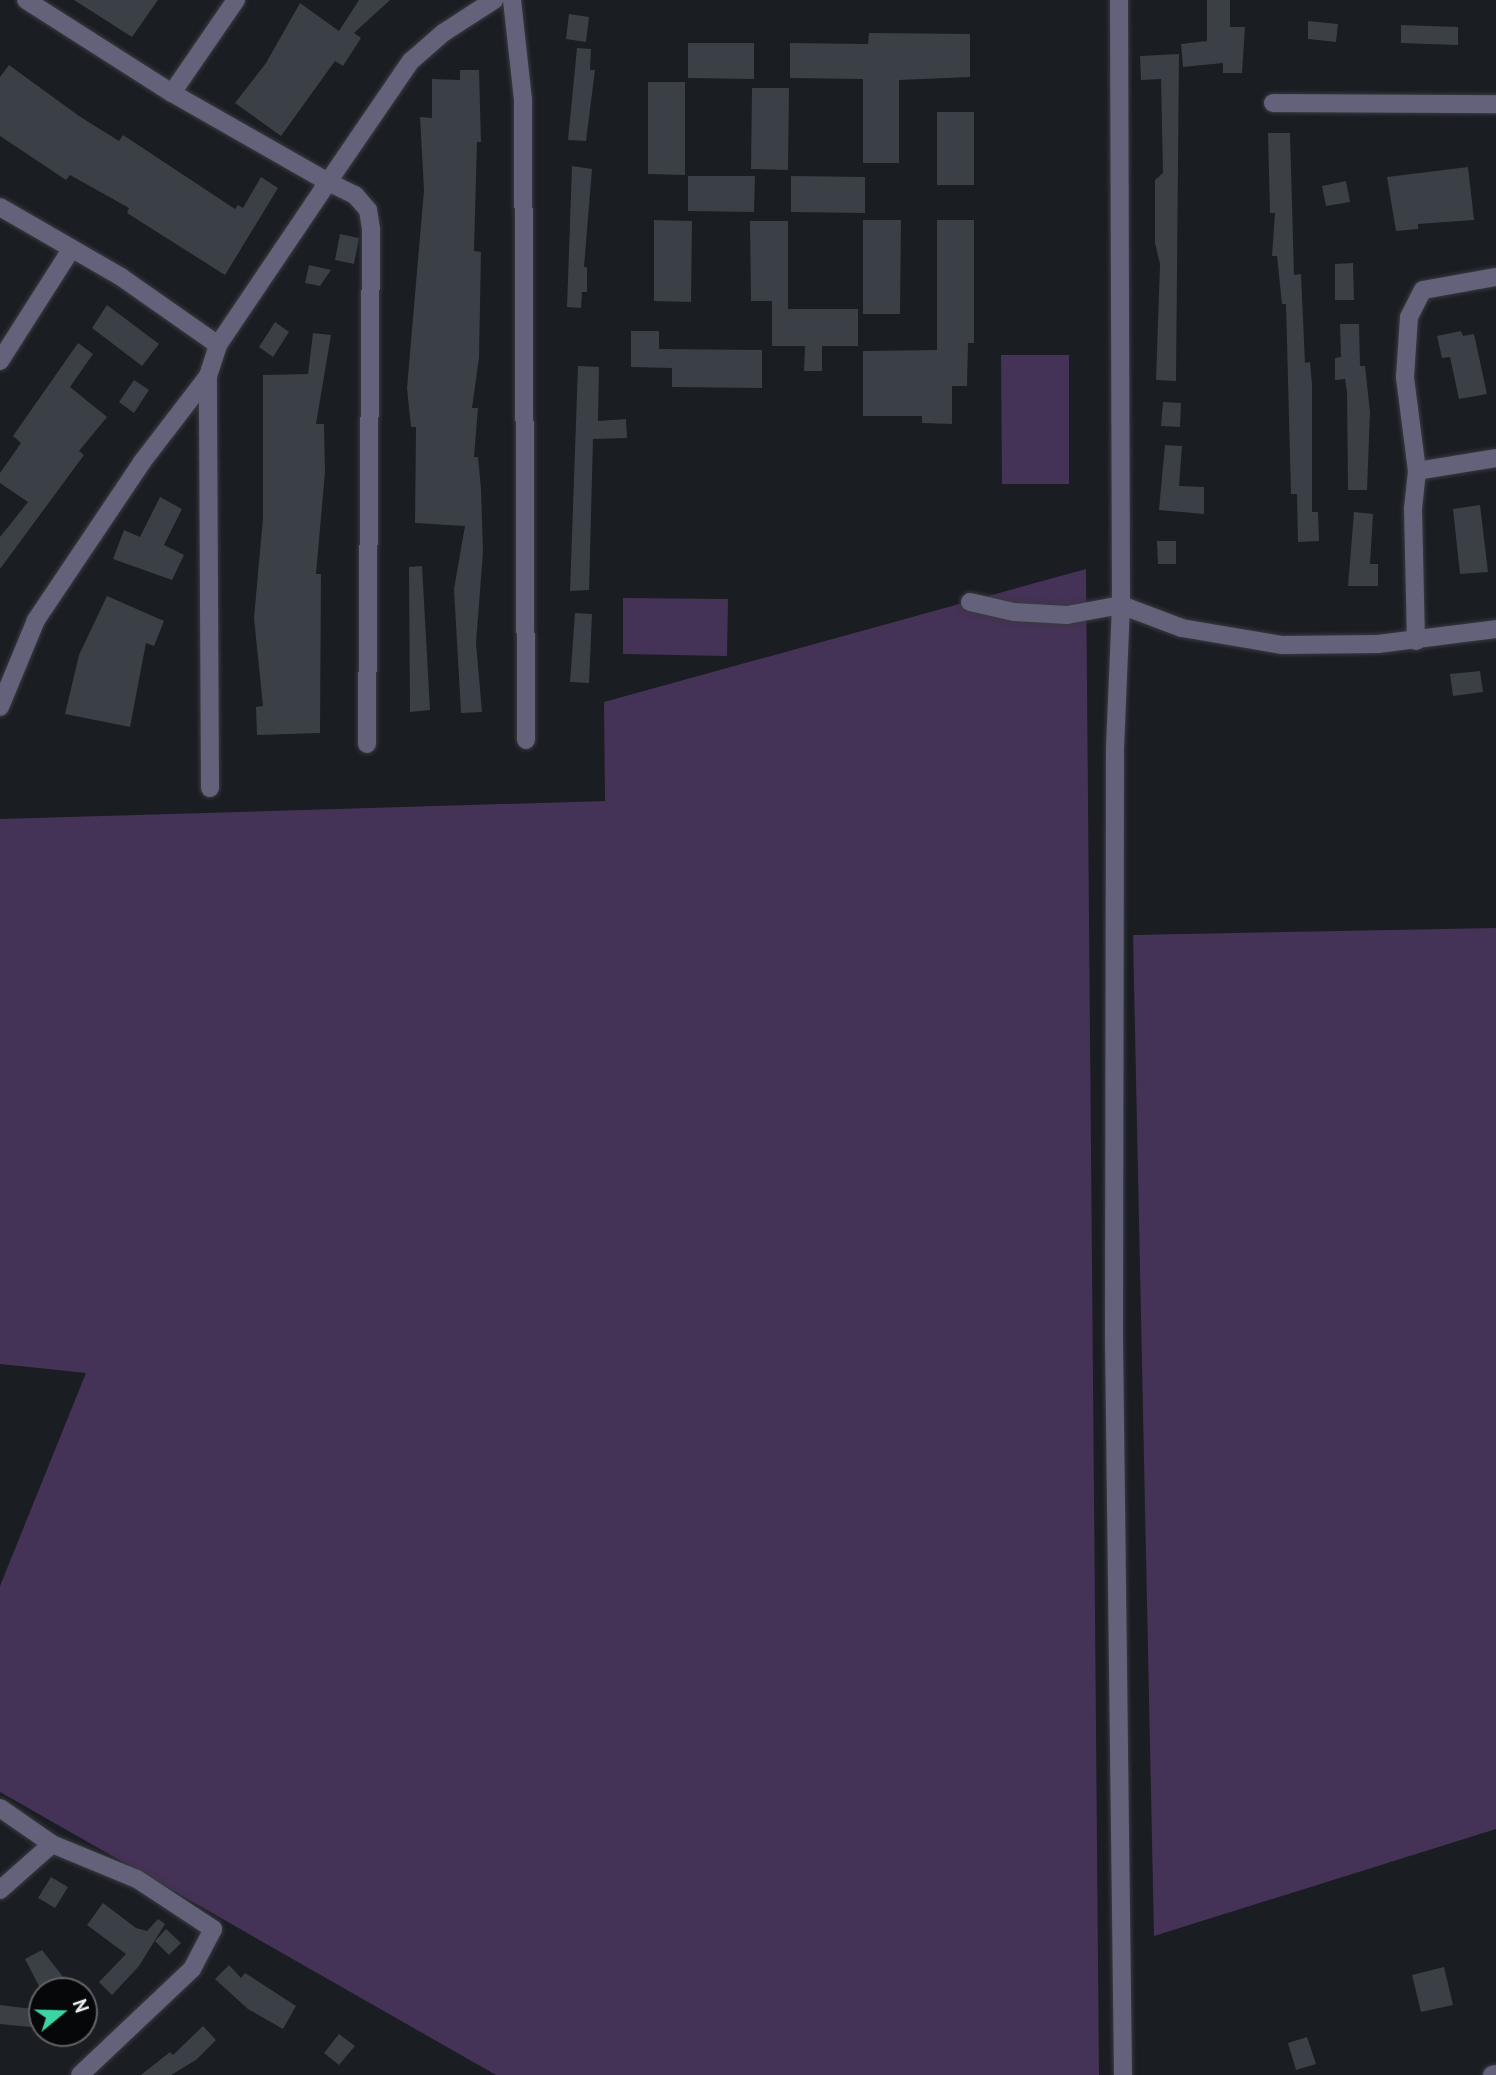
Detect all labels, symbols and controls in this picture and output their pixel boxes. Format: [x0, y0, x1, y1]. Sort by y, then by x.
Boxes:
north arrow [28, 1977, 98, 2047]
text: N [68, 1996, 94, 2016]

